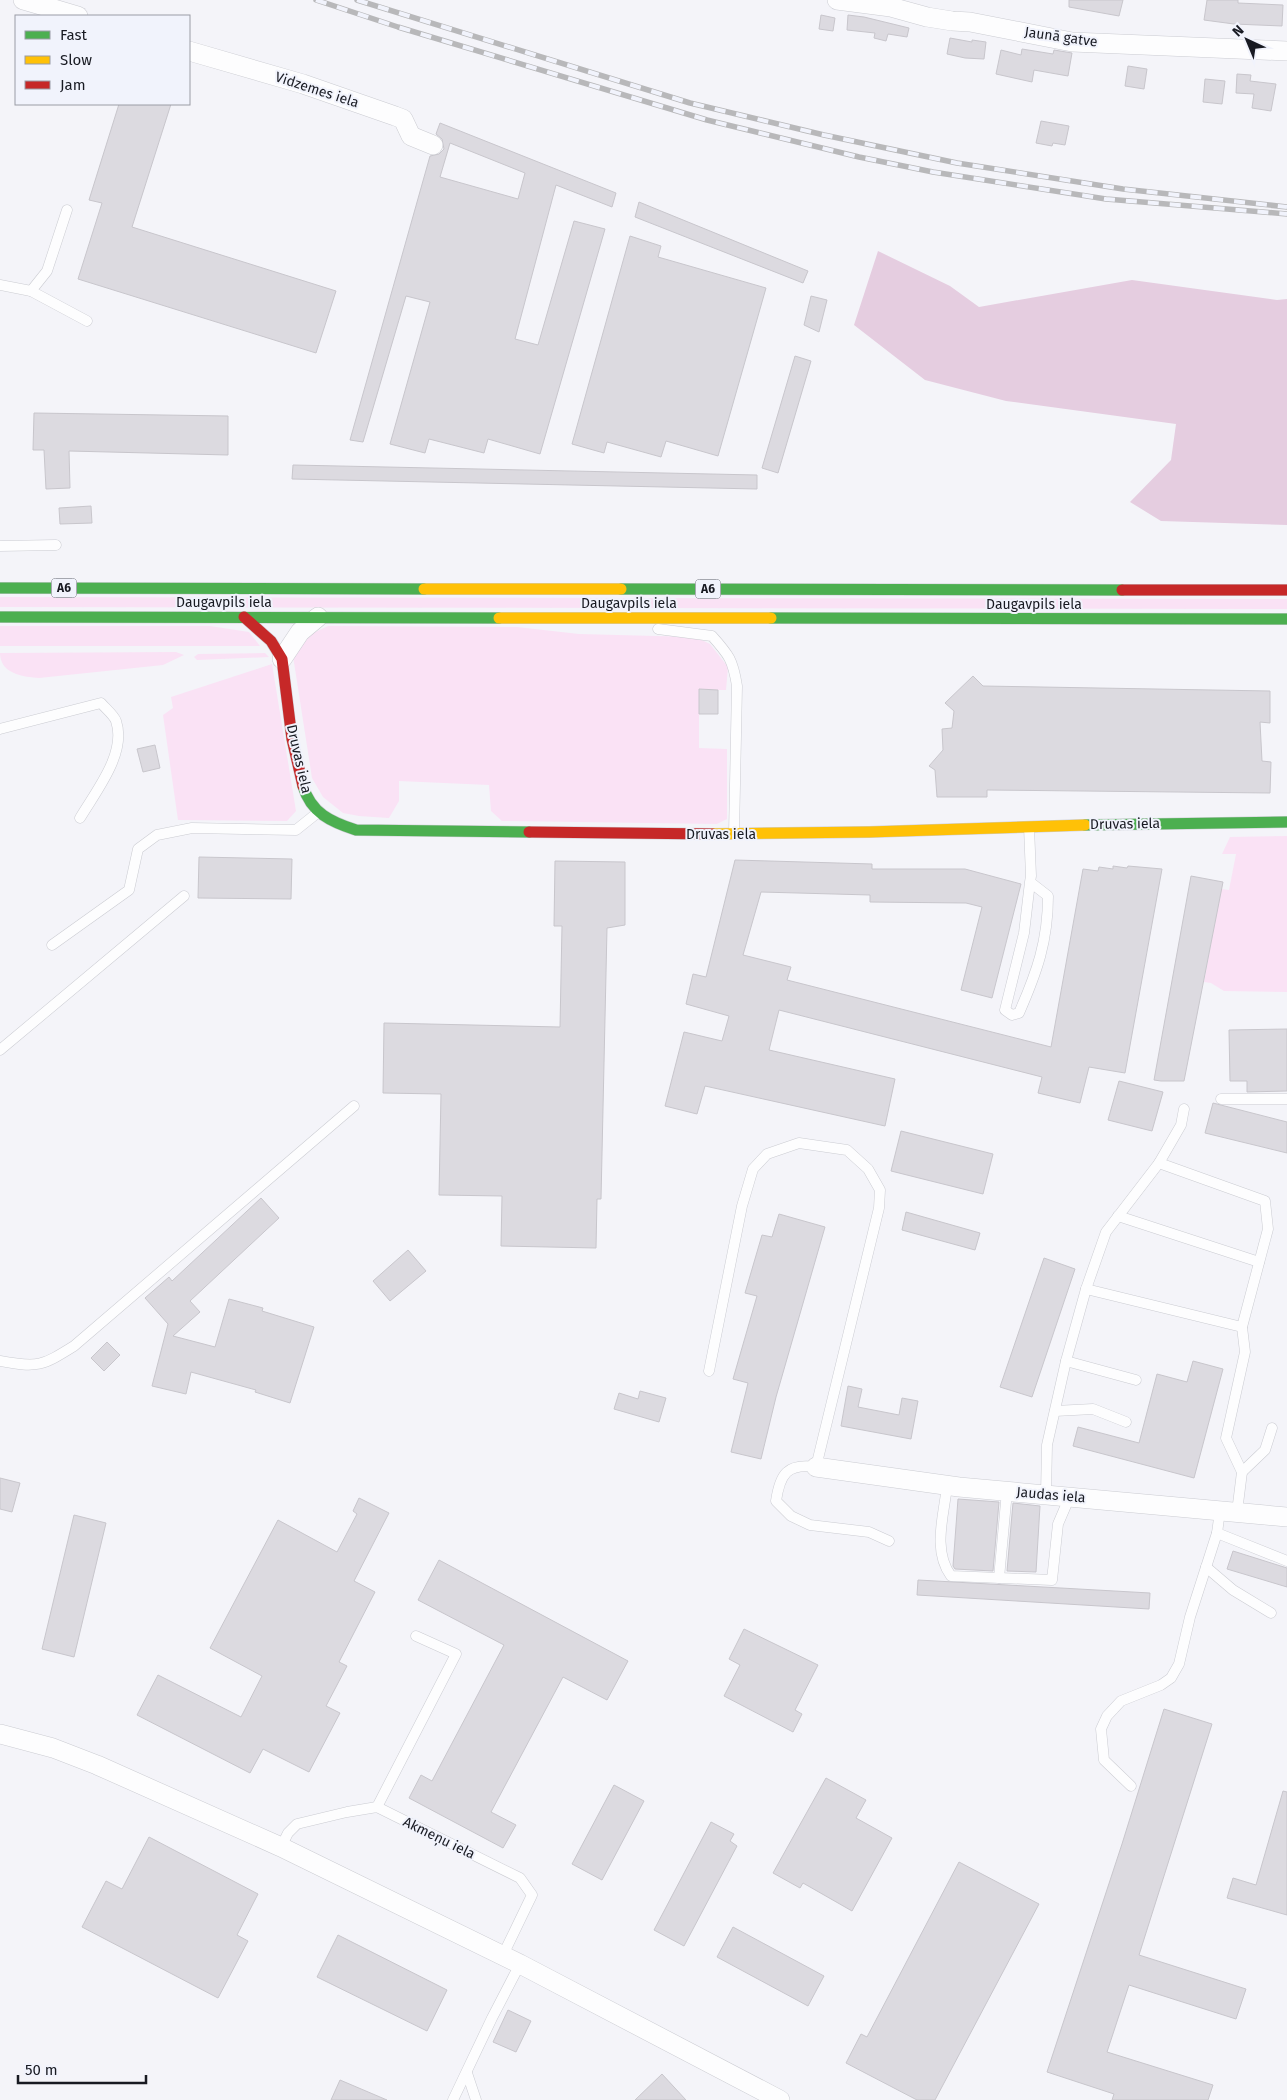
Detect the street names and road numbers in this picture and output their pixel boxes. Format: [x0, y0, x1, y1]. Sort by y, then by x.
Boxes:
street label: Jaunā gatve [1023, 23, 1099, 51]
street label: Vidzemes iela [273, 68, 361, 112]
road number: A6 [52, 578, 76, 598]
road number: A6 [696, 580, 720, 598]
street label: Daugavpils iela [176, 594, 272, 611]
street label: Daugavpils iela [581, 595, 677, 612]
street label: Daugavpils iela [986, 596, 1082, 613]
street label: Druvas iela [283, 723, 315, 795]
street label: Druvas iela [1090, 815, 1160, 833]
street label: Druvas iela [686, 826, 756, 843]
street label: Jaudas iela [1016, 1484, 1086, 1506]
street label: Akmeņu iela [400, 1813, 478, 1864]

